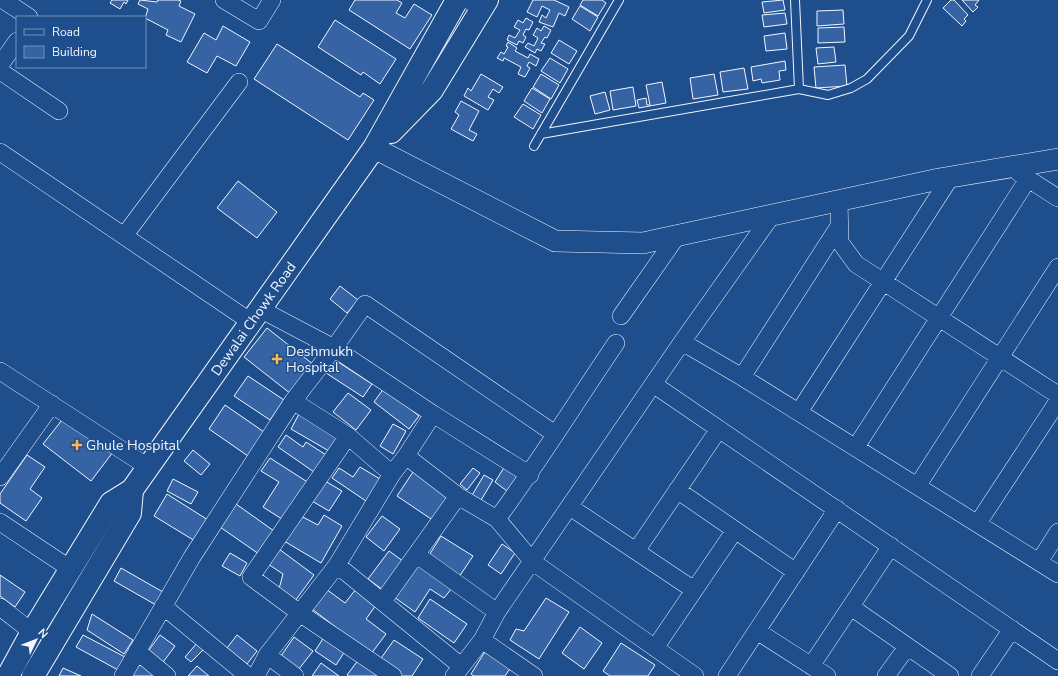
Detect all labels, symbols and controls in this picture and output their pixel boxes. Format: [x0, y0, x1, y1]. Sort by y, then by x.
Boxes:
legend [16, 16, 146, 68]
text: Road [52, 24, 80, 40]
text: Building [52, 44, 97, 60]
street label: Dewalai Chowk Road [206, 258, 300, 379]
place label: Deshmukh Hospital [286, 342, 353, 377]
marker: Deshmukh Hospital [271, 353, 283, 365]
place label: Ghule Hospital [86, 436, 181, 455]
marker: Ghule Hospital [71, 439, 83, 451]
north arrow [16, 620, 56, 660]
text: N [35, 625, 51, 642]

